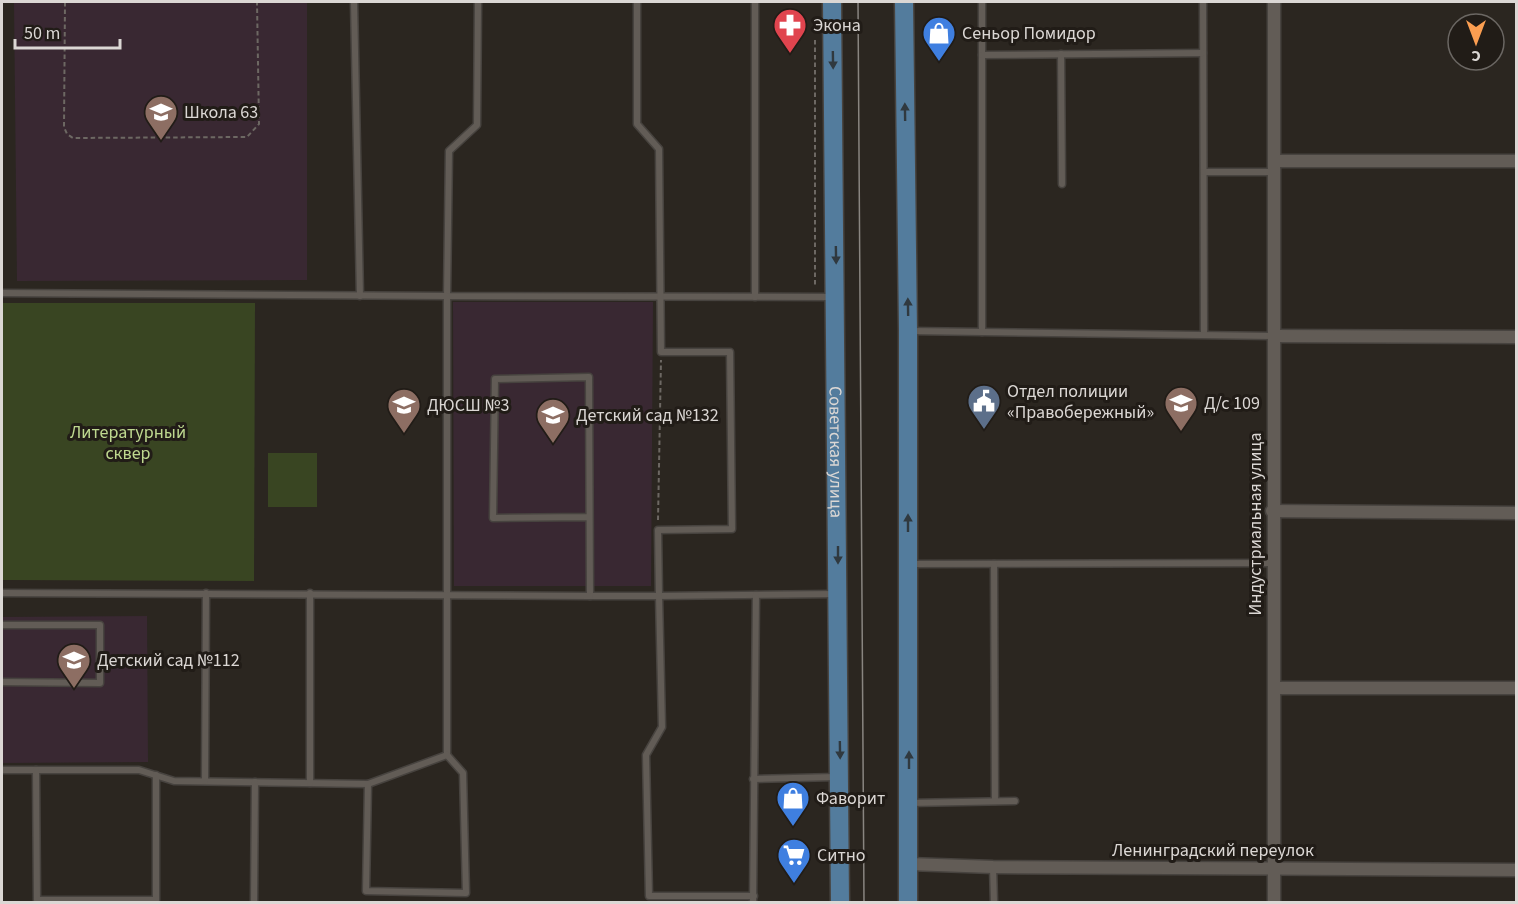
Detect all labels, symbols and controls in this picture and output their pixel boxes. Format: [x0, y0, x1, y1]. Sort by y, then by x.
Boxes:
pharmacy icon: Экона [772, 7, 808, 54]
scale bar [15, 12, 120, 50]
north arrow [1446, 12, 1506, 72]
place label: Экона [813, 13, 861, 38]
shop icon: Сеньор Помидор [921, 15, 957, 62]
text: 50 m [24, 21, 60, 46]
place label: Сеньор Помидор [962, 21, 1096, 46]
text: С [1471, 45, 1481, 67]
one-way arrow [828, 50, 838, 69]
school or university icon: Школа 63 [143, 94, 179, 141]
place label: Школа 63 [184, 100, 258, 125]
one-way arrow [900, 103, 910, 122]
one-way arrow [831, 245, 840, 264]
one-way arrow [903, 298, 913, 317]
place label: Отдел полиции «Правобережный» [1007, 379, 1154, 425]
public building icon: Отдел полиции «Правобережный» [966, 383, 1002, 430]
school or university icon: Д/с 109 [1163, 385, 1199, 432]
street label: Советская улица [823, 386, 849, 518]
school or university icon: ДЮСШ №3 [386, 387, 422, 434]
place label: Д/с 109 [1204, 391, 1260, 416]
place label: ДЮСШ №3 [427, 393, 509, 418]
school or university icon: Детский сад №132 [535, 397, 571, 444]
place label: Детский сад №132 [576, 403, 719, 428]
park label: Литературный сквер [70, 420, 186, 466]
street label: Индустриальная улица [1243, 432, 1268, 616]
one-way arrow [904, 514, 913, 533]
one-way arrow [833, 545, 843, 564]
school or university icon: Детский сад №112 [56, 642, 92, 689]
place label: Детский сад №112 [97, 648, 240, 673]
one-way arrow [835, 740, 845, 759]
one-way arrow [904, 751, 914, 770]
shop icon: Фаворит [775, 780, 811, 827]
place label: Фаворит [816, 786, 885, 811]
supermarket icon: Ситно [776, 837, 812, 884]
street label: Ленинградский переулок [1112, 838, 1314, 863]
place label: Ситно [817, 843, 866, 868]

